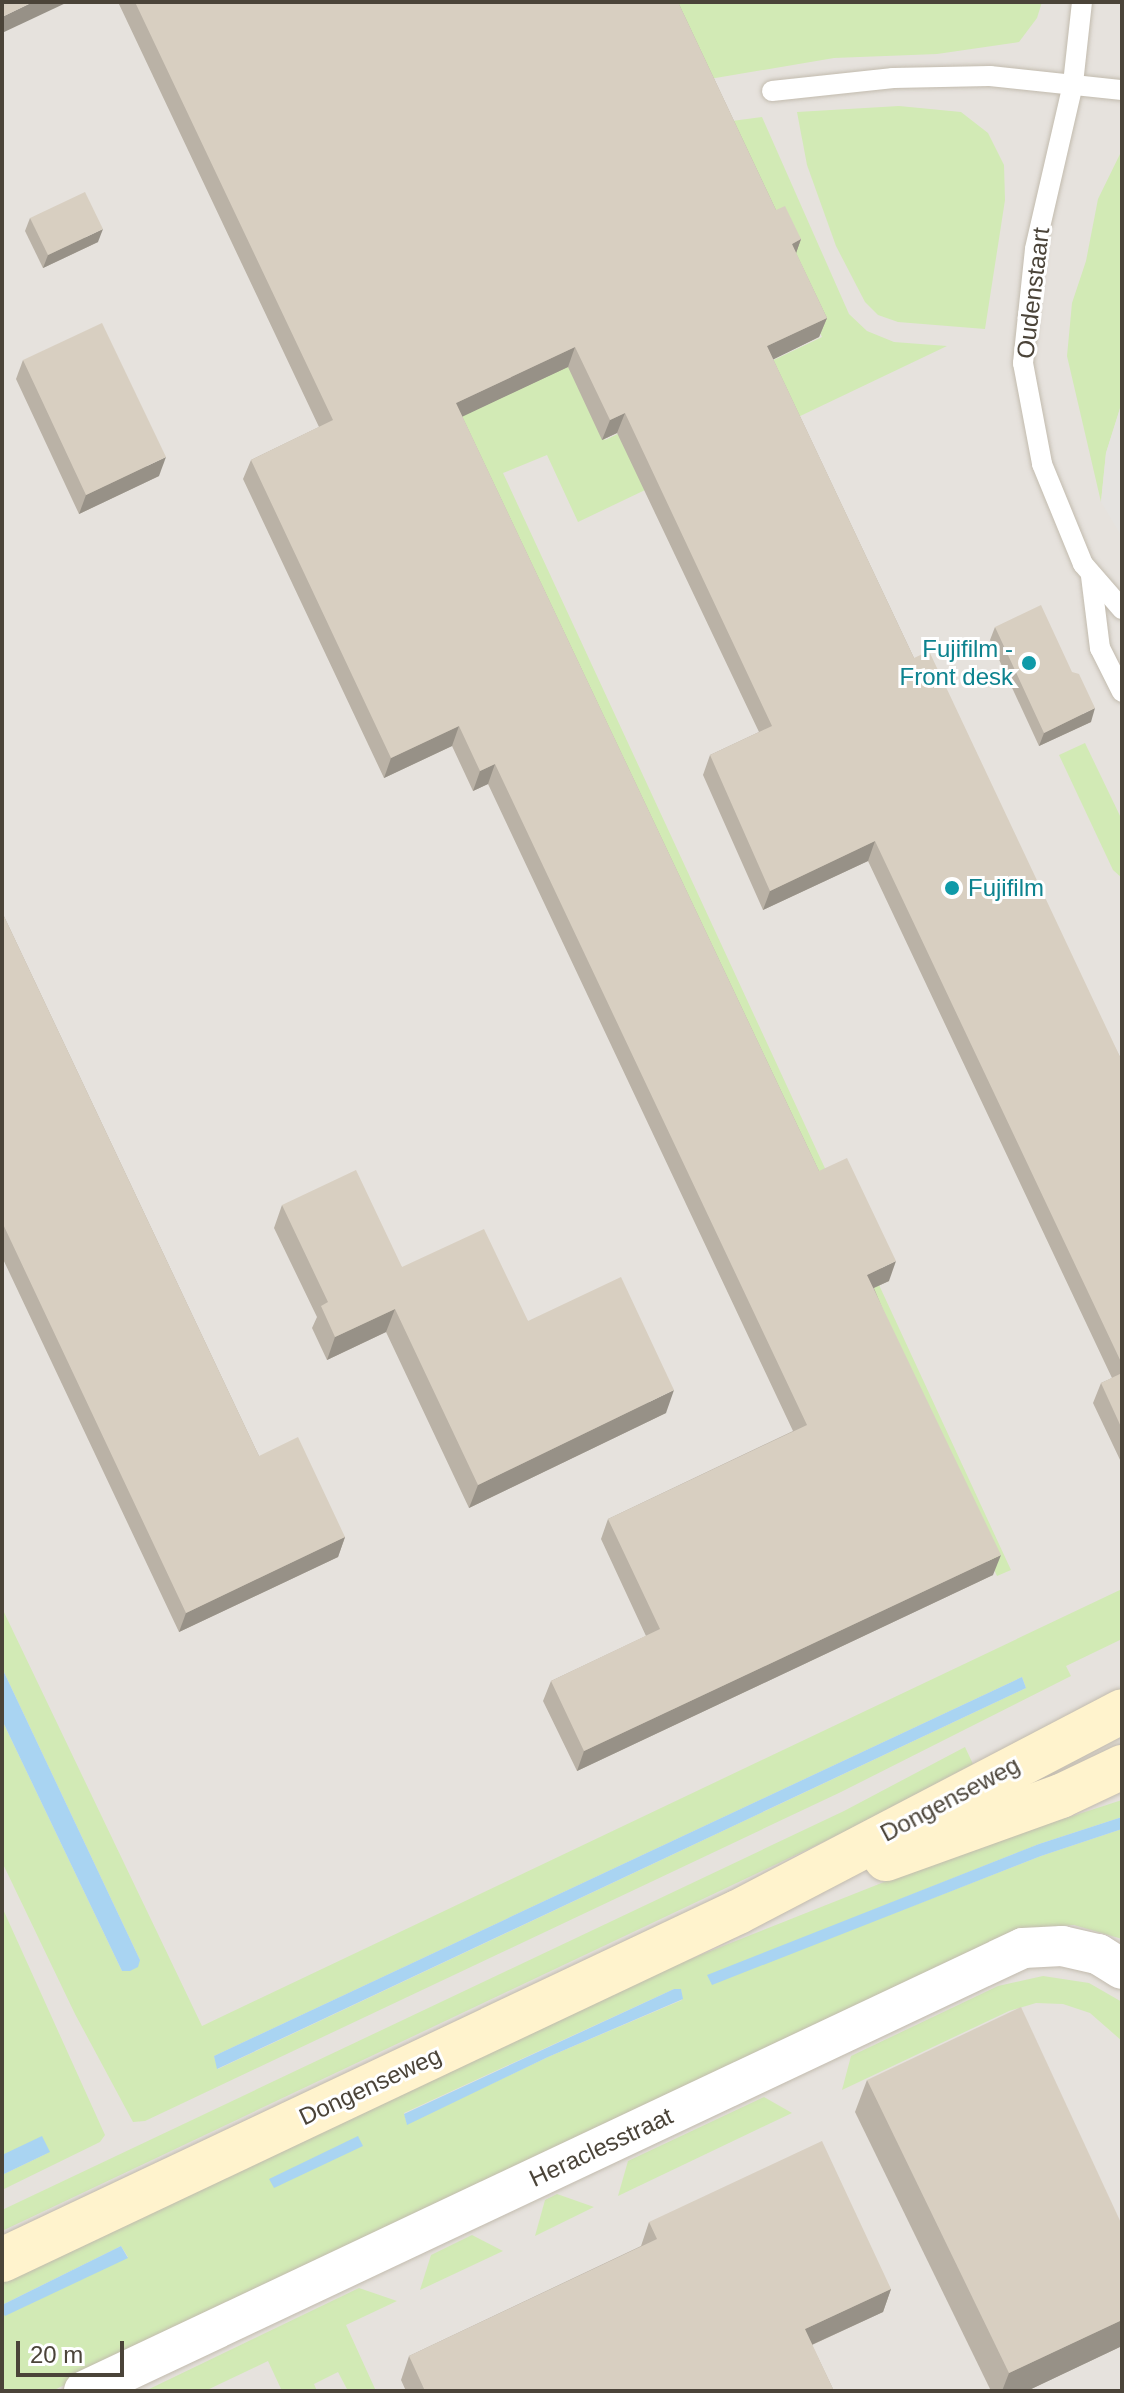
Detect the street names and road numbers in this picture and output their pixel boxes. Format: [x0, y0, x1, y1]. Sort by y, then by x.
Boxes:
street label: Oudenstaart [1011, 226, 1055, 360]
street label: Dongenseweg [875, 1750, 1025, 1848]
street label: Dongenseweg [294, 2041, 446, 2131]
street label: Heraclesstraat [525, 2101, 677, 2193]

